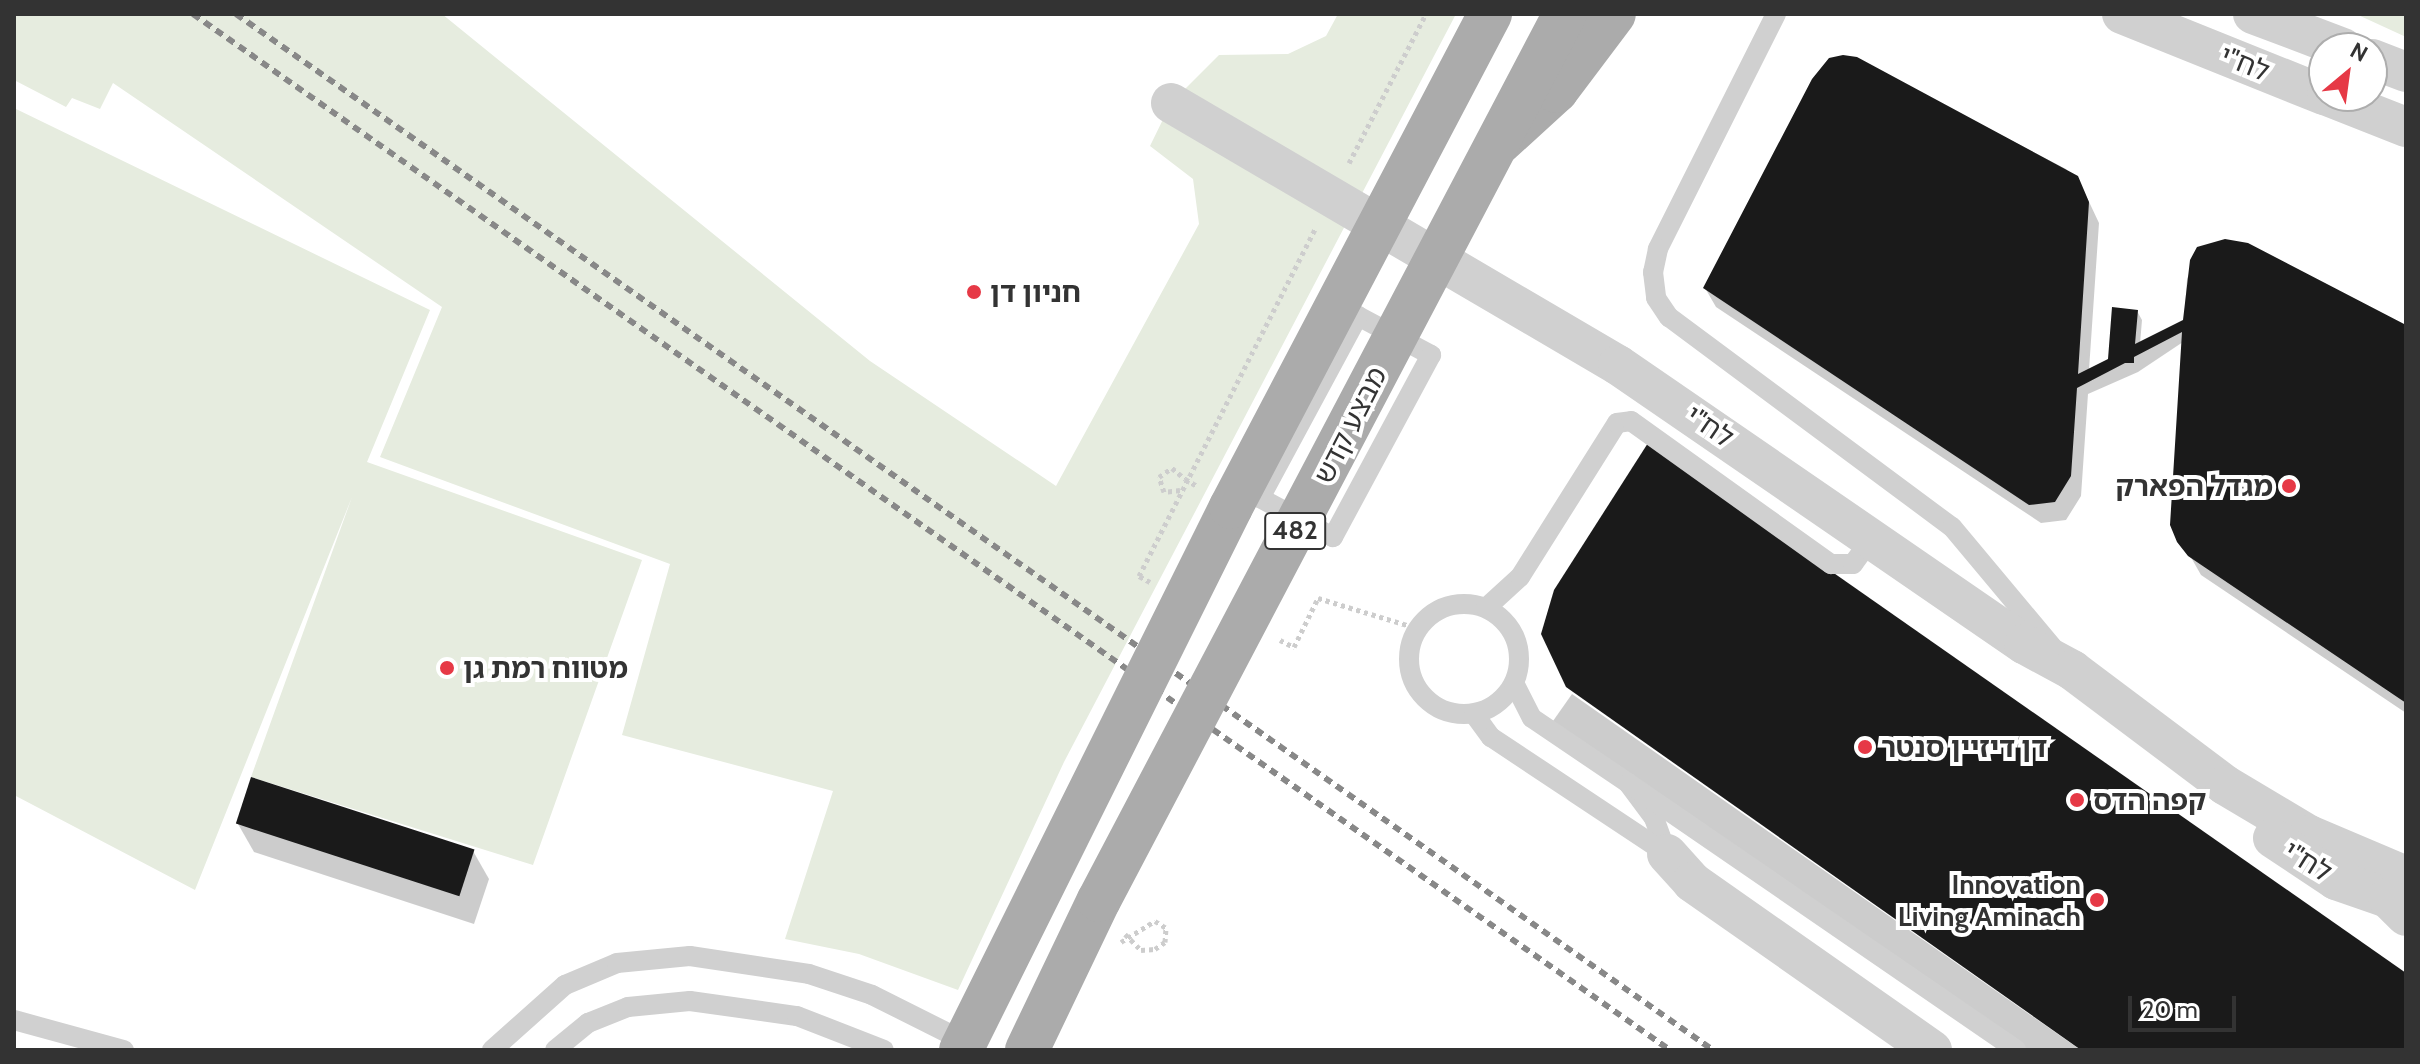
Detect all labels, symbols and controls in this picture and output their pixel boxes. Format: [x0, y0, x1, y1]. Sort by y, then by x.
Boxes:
north arrow [2308, 32, 2388, 112]
text: N [2346, 37, 2372, 68]
street label: לח"י [2215, 38, 2275, 88]
place label: חניון דן [990, 275, 1081, 309]
marker: חניון דן [965, 283, 983, 301]
street label: מבצע קדש [1306, 361, 1394, 489]
street label: לח"י [1680, 398, 1740, 454]
place label: מגדל הפארק [2116, 469, 2273, 503]
marker: מגדל הפארק [2280, 477, 2298, 495]
road number: 482 [1263, 509, 1327, 553]
place label: מטווח רמת גן [463, 651, 628, 685]
marker: מטווח רמת גן [438, 659, 456, 677]
place label: דן דיזיין סנטר [1881, 730, 2047, 764]
marker: דן דיזיין סנטר [1856, 738, 1874, 756]
place label: קפה הדס [2093, 783, 2206, 817]
marker: קפה הדס [2068, 791, 2086, 809]
street label: לח"י [2278, 833, 2338, 889]
place label: Innovation Living Aminach [1898, 867, 2081, 933]
marker: Innovation Living Aminach [2088, 891, 2106, 909]
scale bar [2132, 980, 2240, 1030]
text: 20 m [2142, 995, 2198, 1024]

